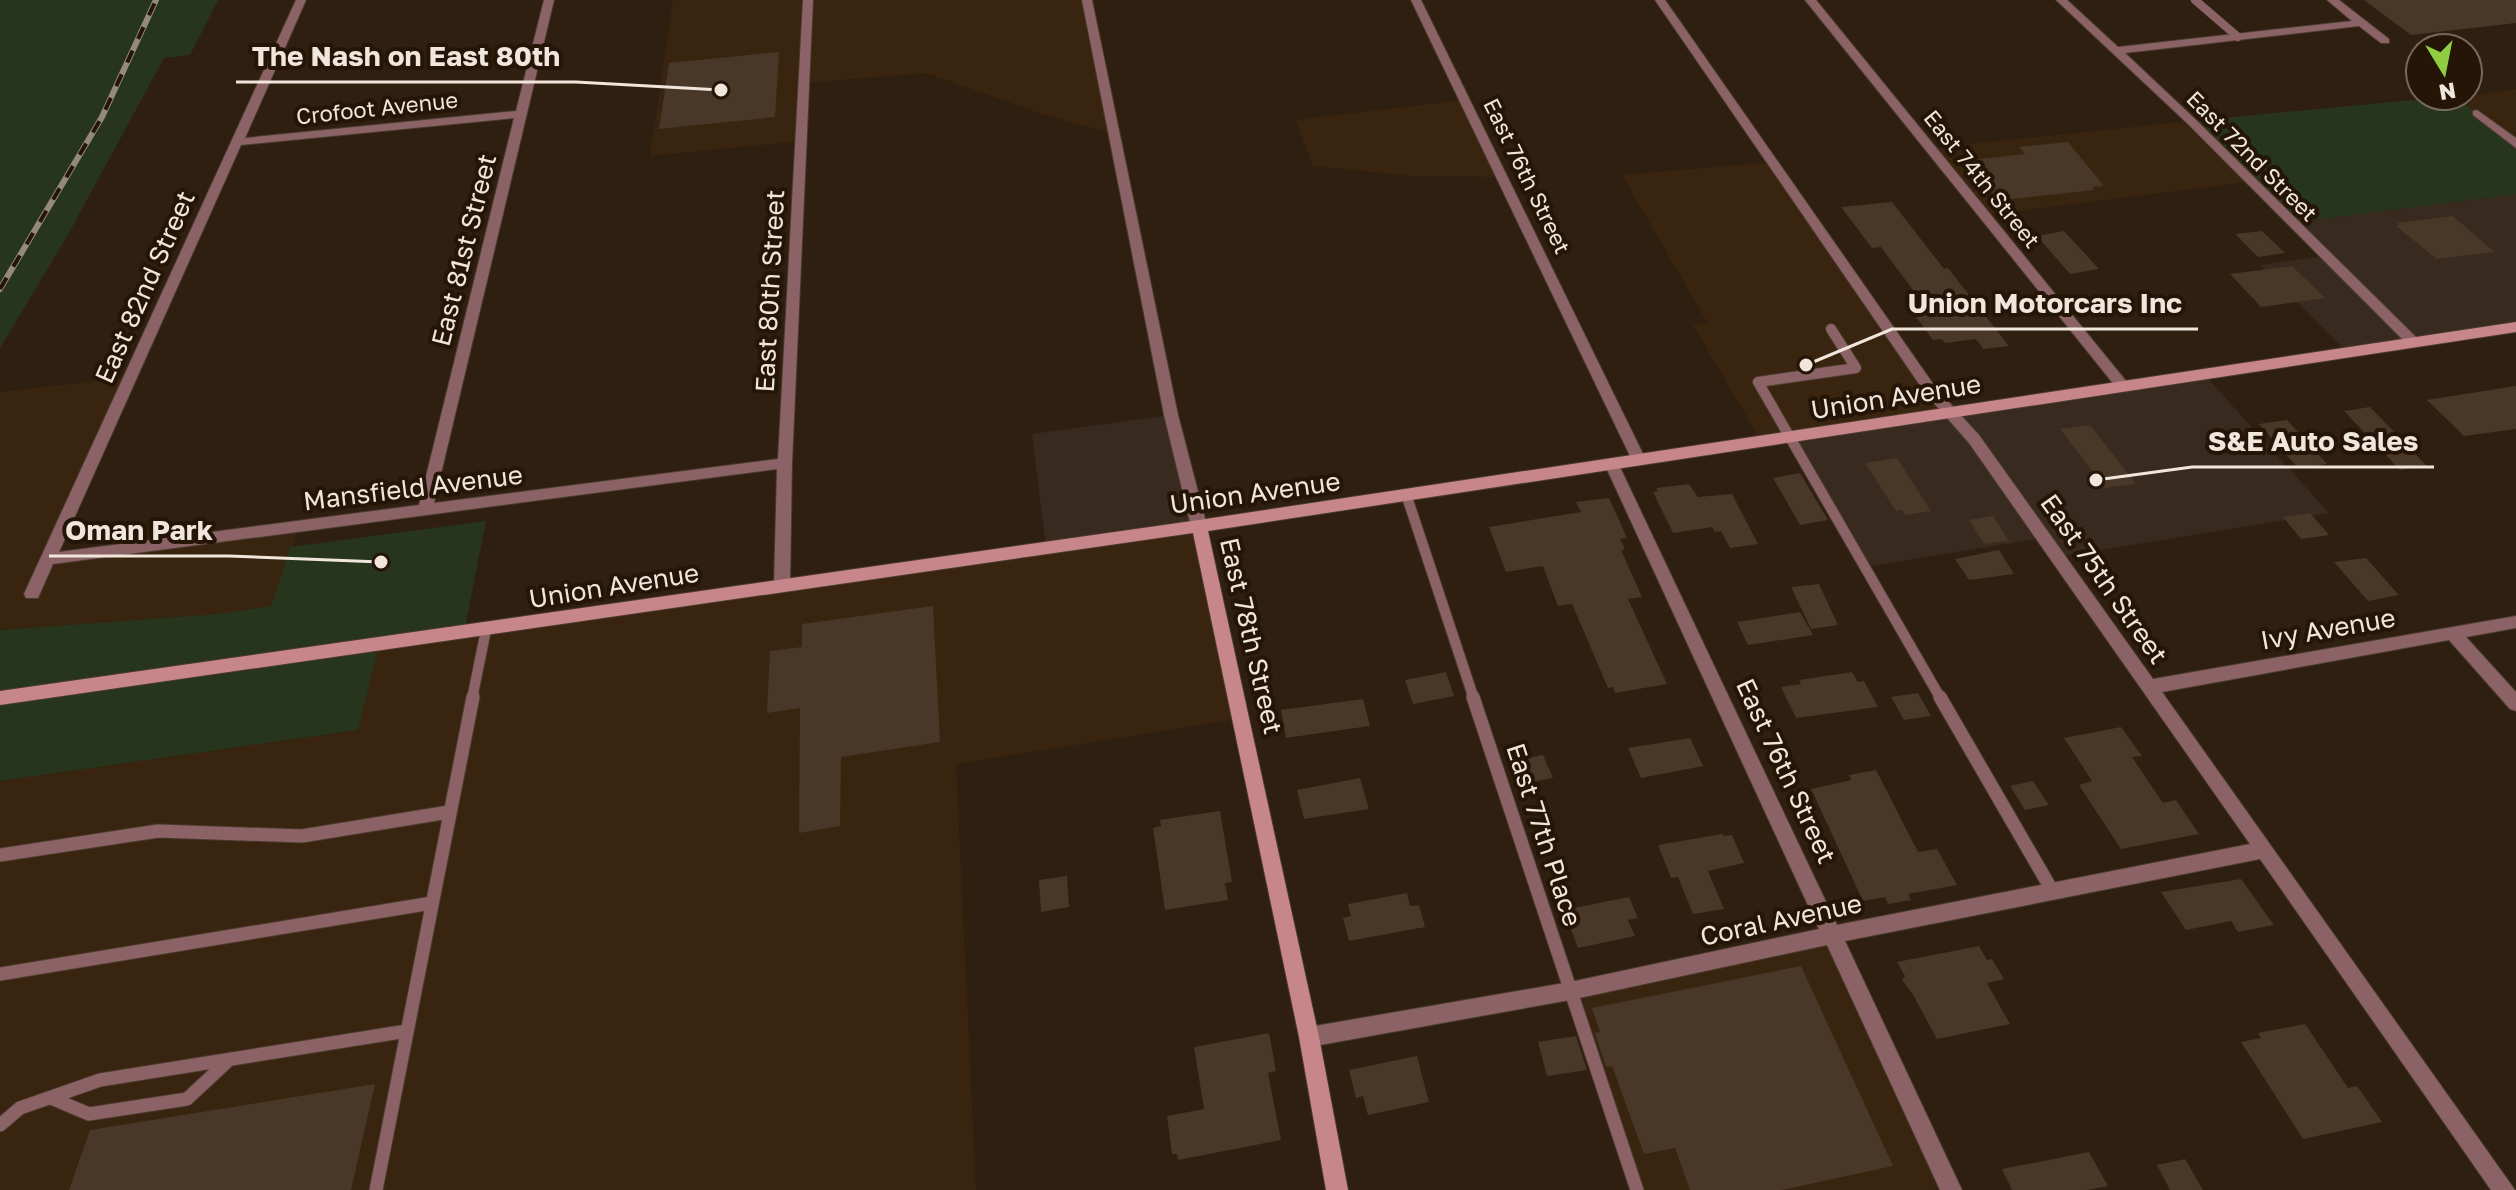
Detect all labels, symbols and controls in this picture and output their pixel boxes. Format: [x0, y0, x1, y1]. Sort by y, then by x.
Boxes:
callout: The Nash on East 80th [236, 30, 576, 82]
north arrow [2404, 32, 2484, 112]
text: The Nash on East 80th [252, 39, 560, 72]
text: N [2437, 77, 2458, 107]
street label: East 72nd Street [2181, 85, 2323, 227]
street label: Crofoot Avenue [295, 86, 459, 129]
street label: East 76th Street [1478, 94, 1577, 258]
street label: East 74th Street [1919, 104, 2046, 253]
street label: East 81st Street [425, 151, 502, 349]
street label: East 82nd Street [88, 186, 201, 388]
street label: East 80th Street [749, 189, 790, 393]
callout: Union Motorcars Inc [1892, 277, 2198, 329]
text: Union Motorcars Inc [1908, 286, 2182, 319]
street label: Union Avenue [1809, 368, 1983, 425]
callout: S&E Auto Sales [2192, 415, 2434, 467]
text: S&E Auto Sales [2208, 424, 2418, 457]
street label: Mansfield Avenue [302, 459, 524, 516]
street label: Union Avenue [1168, 465, 1342, 520]
street label: East 75th Street [2034, 488, 2174, 669]
callout: Oman Park [49, 504, 229, 556]
text: Oman Park [65, 513, 213, 546]
street label: East 78th Street [1214, 535, 1289, 737]
street label: Union Avenue [527, 557, 701, 614]
street label: Ivy Avenue [2258, 601, 2398, 656]
street label: East 76th Street [1730, 673, 1843, 868]
street label: East 77th Place [1500, 739, 1589, 930]
street label: Coral Avenue [1697, 887, 1865, 952]

